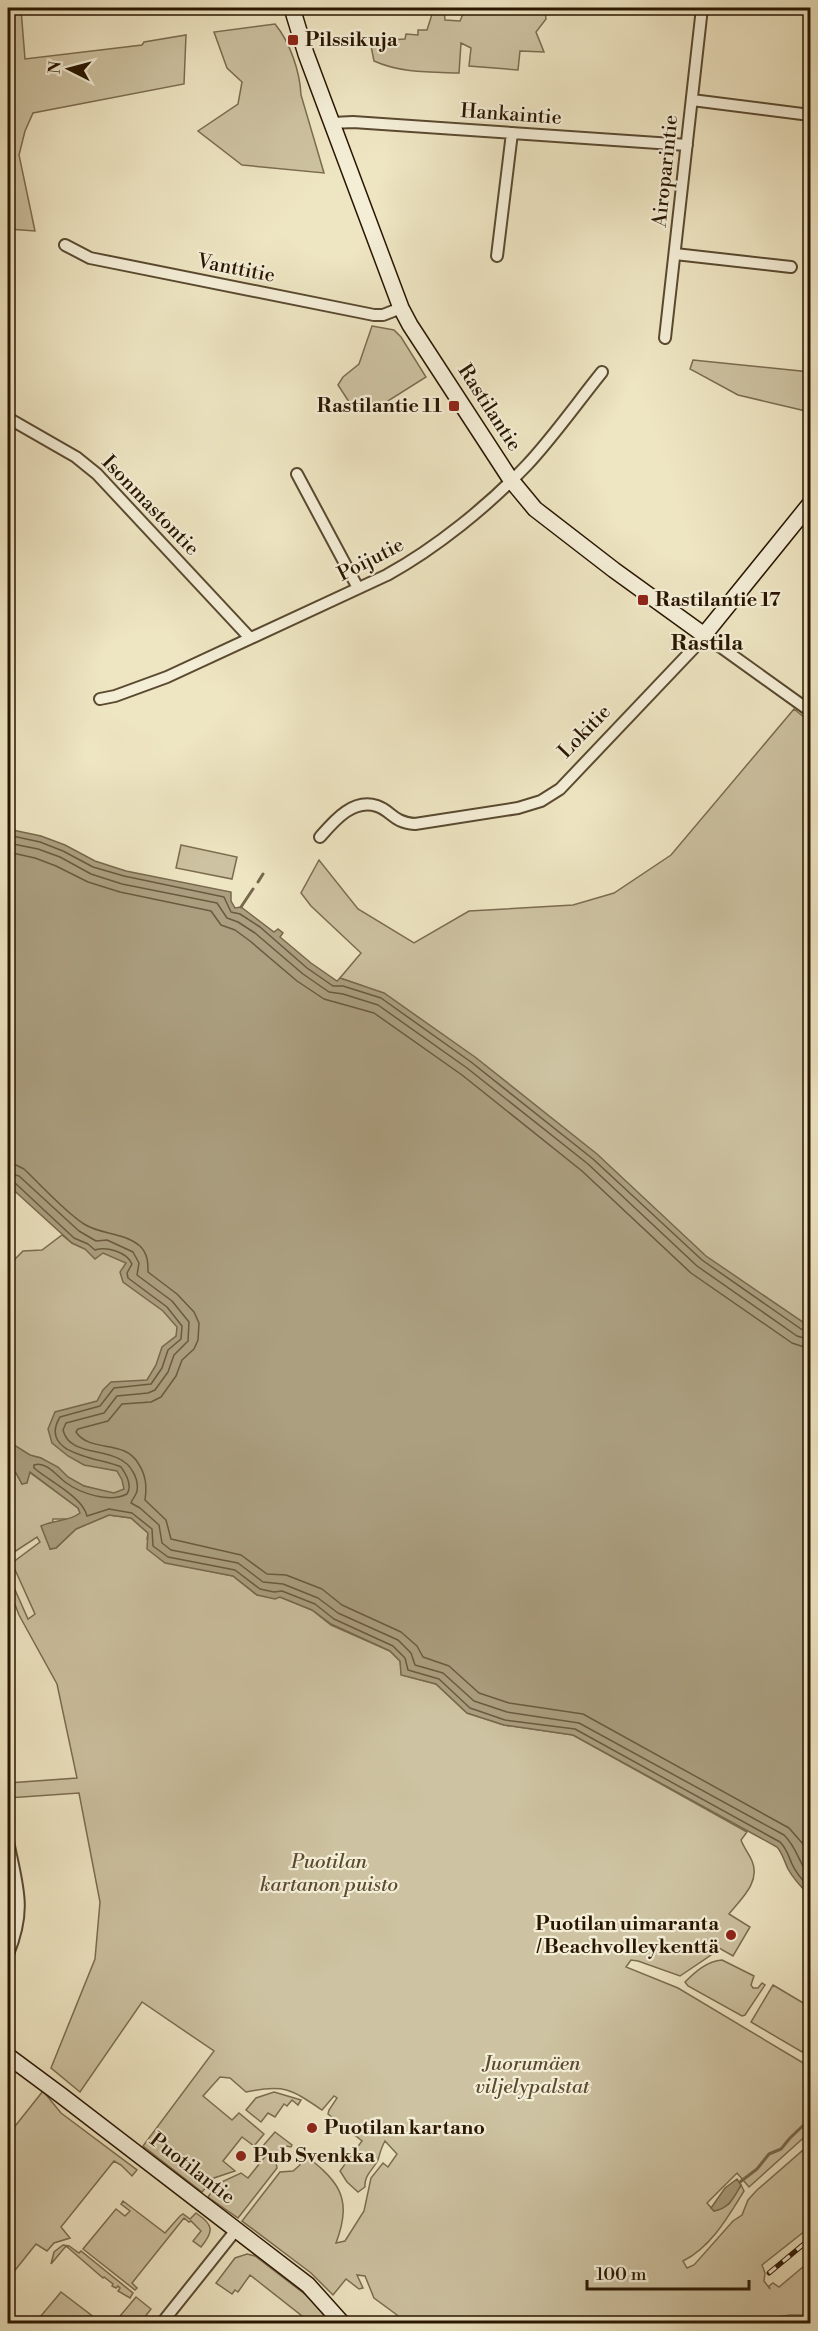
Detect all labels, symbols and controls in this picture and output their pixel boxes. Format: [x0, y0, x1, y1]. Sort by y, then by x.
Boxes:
place label: Pilssikuja [305, 28, 398, 53]
marker: Pilssikuja [286, 33, 300, 47]
north arrow [39, 39, 99, 99]
text: N [44, 60, 66, 75]
street label: Hankaintie [459, 99, 563, 131]
street label: Airoparintie [648, 114, 684, 229]
street label: Vanttitie [194, 249, 277, 289]
street label: Rastilantie [452, 360, 526, 456]
place label: Rastilantie 11 [317, 394, 442, 419]
marker: Rastilantie 11 [447, 399, 461, 413]
street label: Isonmastontie [96, 451, 204, 561]
street label: Poijutie [333, 533, 409, 587]
place label: Rastilantie 17 [655, 588, 781, 613]
marker: Rastilantie 17 [636, 593, 650, 607]
district label: Rastila [671, 630, 744, 657]
street label: Lokitie [553, 700, 617, 764]
park label: Puotilan kartanon puisto [260, 1850, 398, 1898]
place label: Puotilan uimaranta / Beachvolleykenttä [535, 1912, 719, 1960]
marker: Puotilan uimaranta / Beachvolleykenttä [724, 1928, 738, 1942]
park label: Juorumäen viljelypalstat [475, 2052, 590, 2100]
place label: Puotilan kartano [324, 2116, 485, 2141]
marker: Puotilan kartano [305, 2121, 319, 2135]
street label: Puotilantie [144, 2128, 240, 2210]
place label: Pub Svenkka [253, 2144, 375, 2169]
marker: Pub Svenkka [234, 2149, 248, 2163]
scale bar [587, 2253, 749, 2291]
text: 100 m [596, 2263, 647, 2286]

